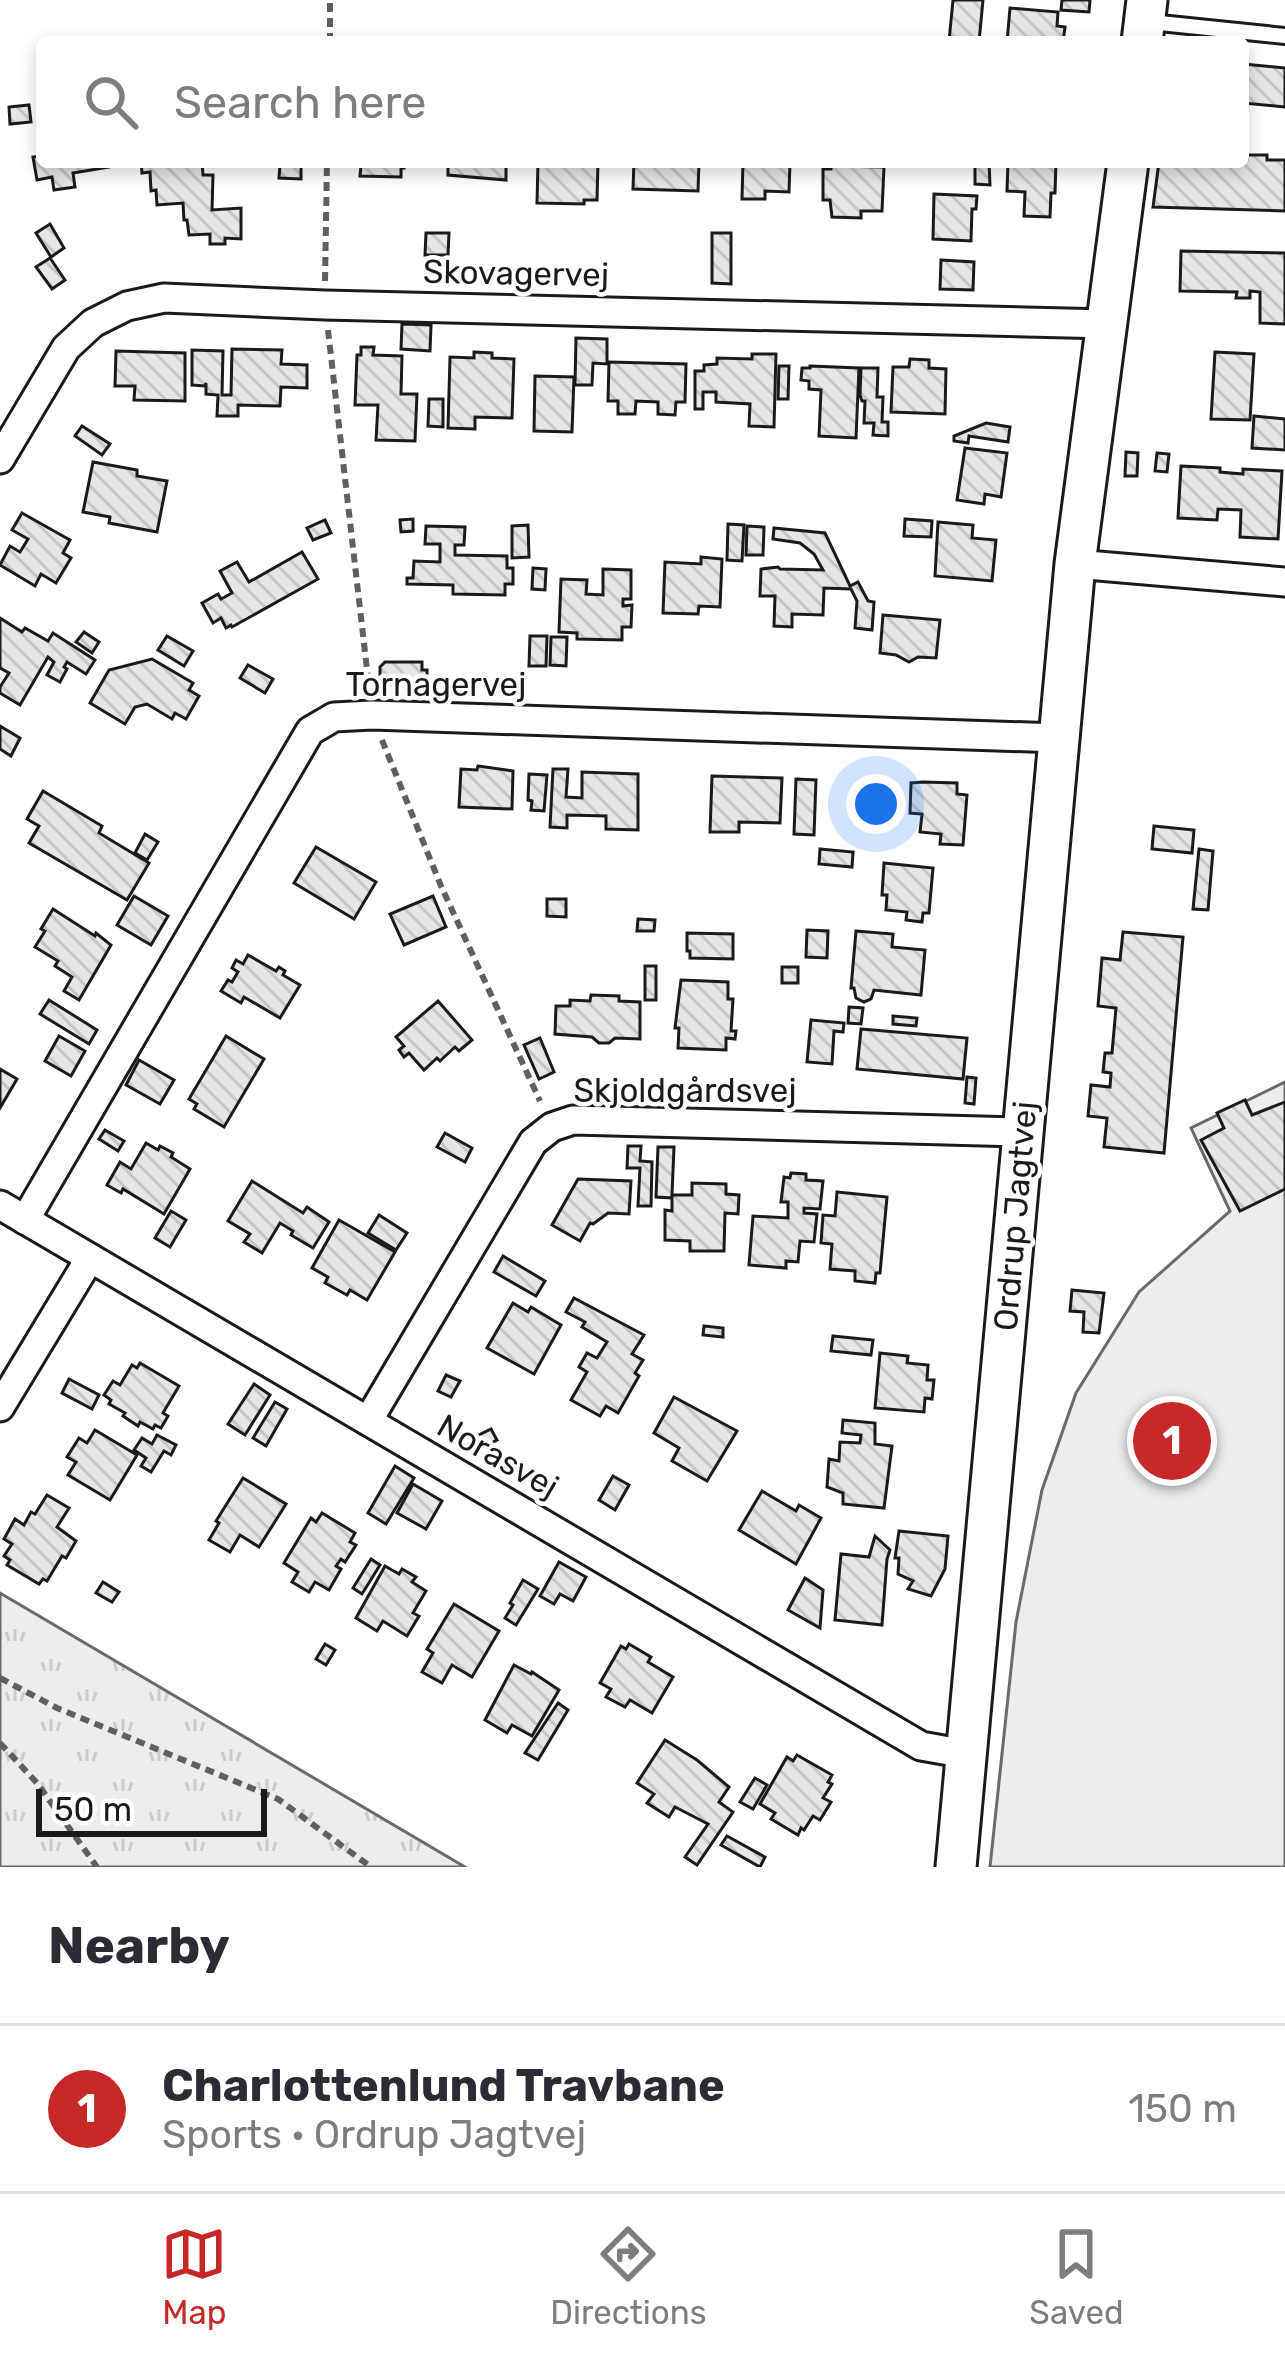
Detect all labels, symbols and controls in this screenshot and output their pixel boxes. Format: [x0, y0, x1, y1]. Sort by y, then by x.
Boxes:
search box [36, 36, 1249, 168]
icon: search [78, 69, 144, 135]
text: Search here [174, 76, 426, 129]
street label: Skovagervej [423, 252, 609, 294]
street label: Tornagervej [346, 665, 526, 704]
your location [846, 774, 906, 834]
street label: Skjoldgårdsvej [573, 1071, 797, 1110]
street label: Ordrup Jagtvej [986, 1100, 1044, 1332]
pin: 1 [1133, 1396, 1211, 1486]
street label: Norasvej [431, 1406, 565, 1506]
scale bar [36, 1783, 267, 1836]
text: 50 m [54, 1790, 132, 1829]
text: Nearby [48, 1915, 230, 1976]
text: Charlottenlund Travbane [162, 2059, 725, 2112]
text: 1 [77, 2086, 97, 2132]
text: 150 m [1128, 2086, 1237, 2132]
text: Sports · Ordrup Jagtvej [162, 2112, 586, 2158]
tab: Map [161, 2221, 227, 2332]
tab: Directions [550, 2221, 707, 2332]
tab: Saved [1029, 2221, 1124, 2332]

